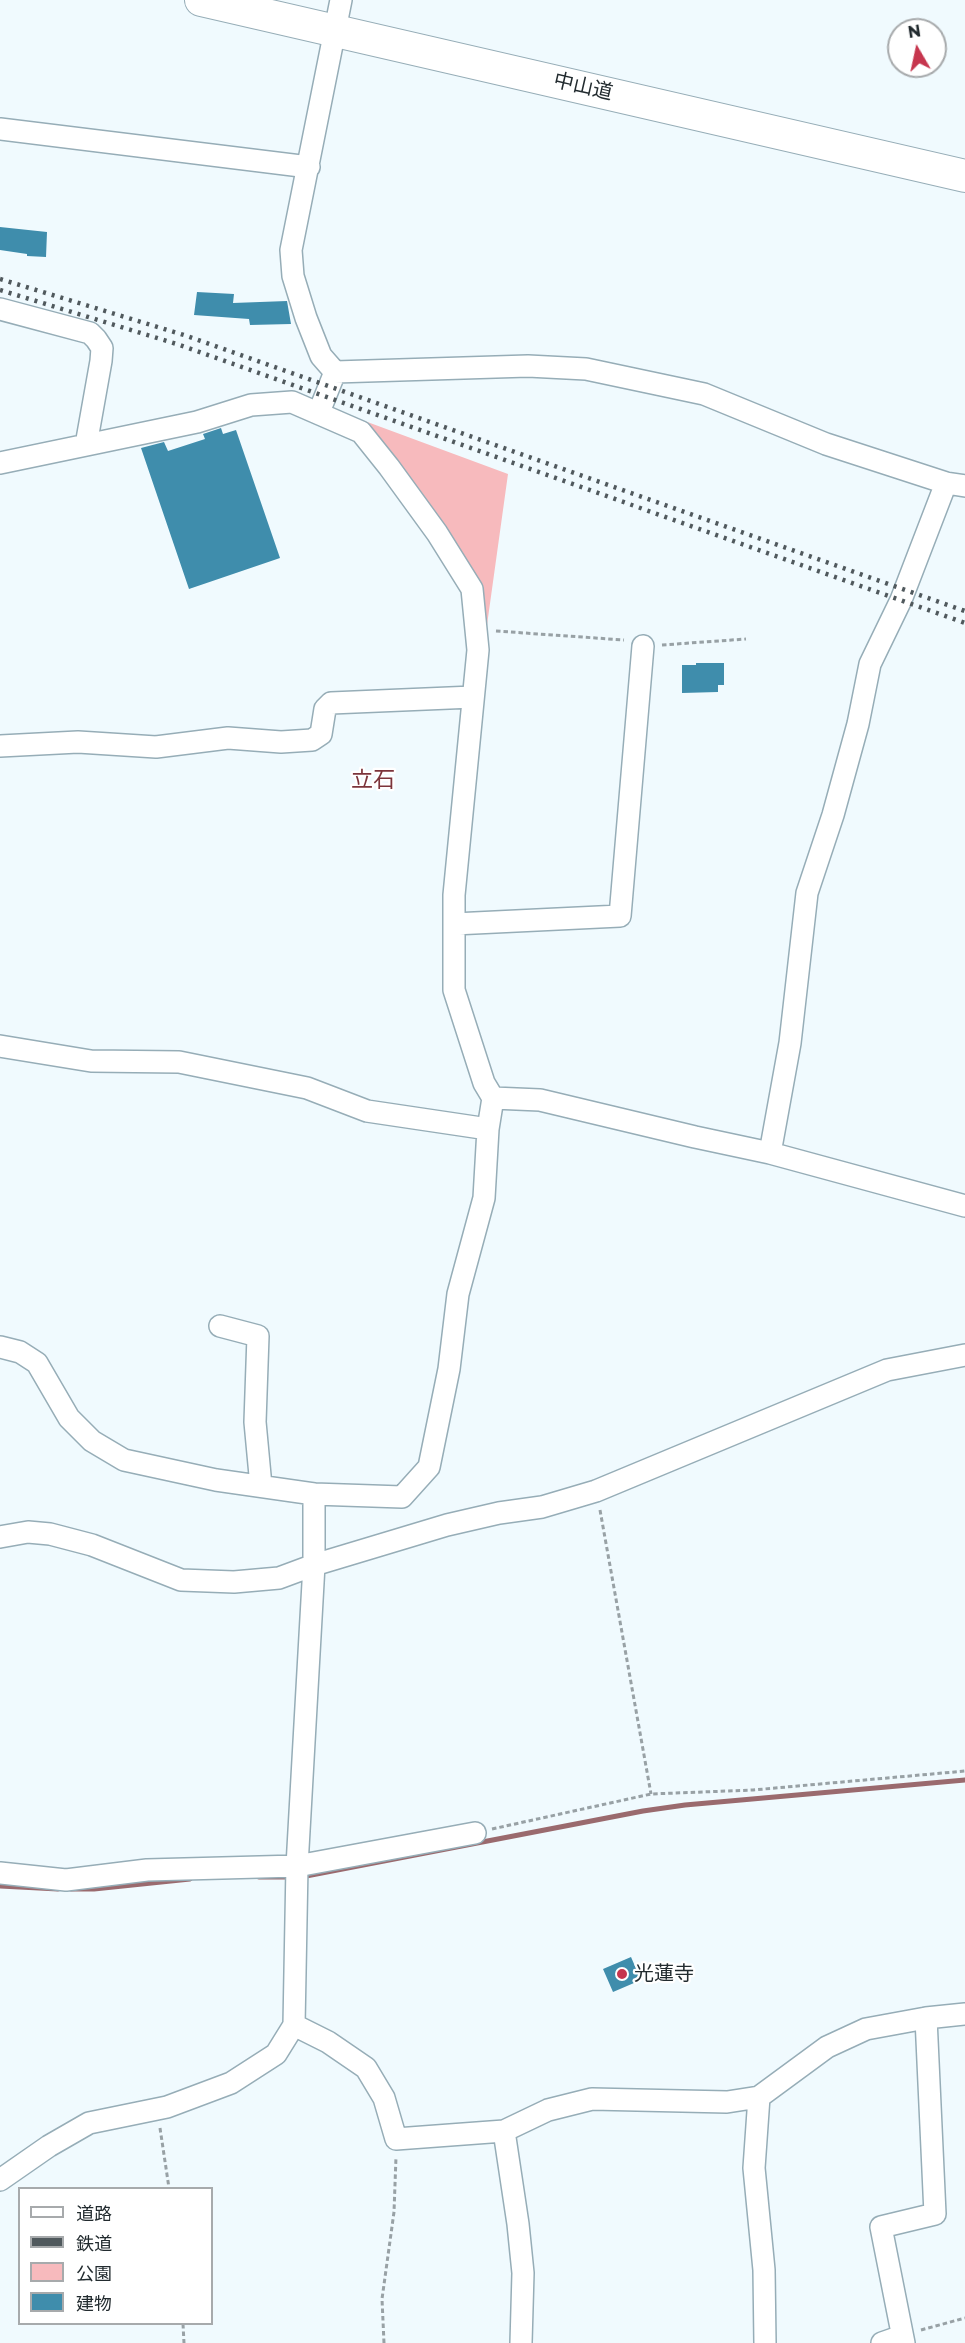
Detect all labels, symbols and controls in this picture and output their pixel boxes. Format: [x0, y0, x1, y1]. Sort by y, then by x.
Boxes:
north arrow [887, 18, 947, 78]
text: N [907, 21, 922, 42]
street label: 中山道 [551, 69, 615, 105]
district label: 立石 [351, 768, 395, 794]
place label: 光蓮寺 [634, 1962, 694, 1986]
marker: 光蓮寺 [615, 1967, 629, 1981]
legend [18, 2187, 213, 2325]
text: 道路 [76, 2203, 112, 2225]
text: 鉄道 [76, 2233, 112, 2255]
text: 公園 [76, 2263, 112, 2285]
text: 建物 [76, 2293, 112, 2315]

